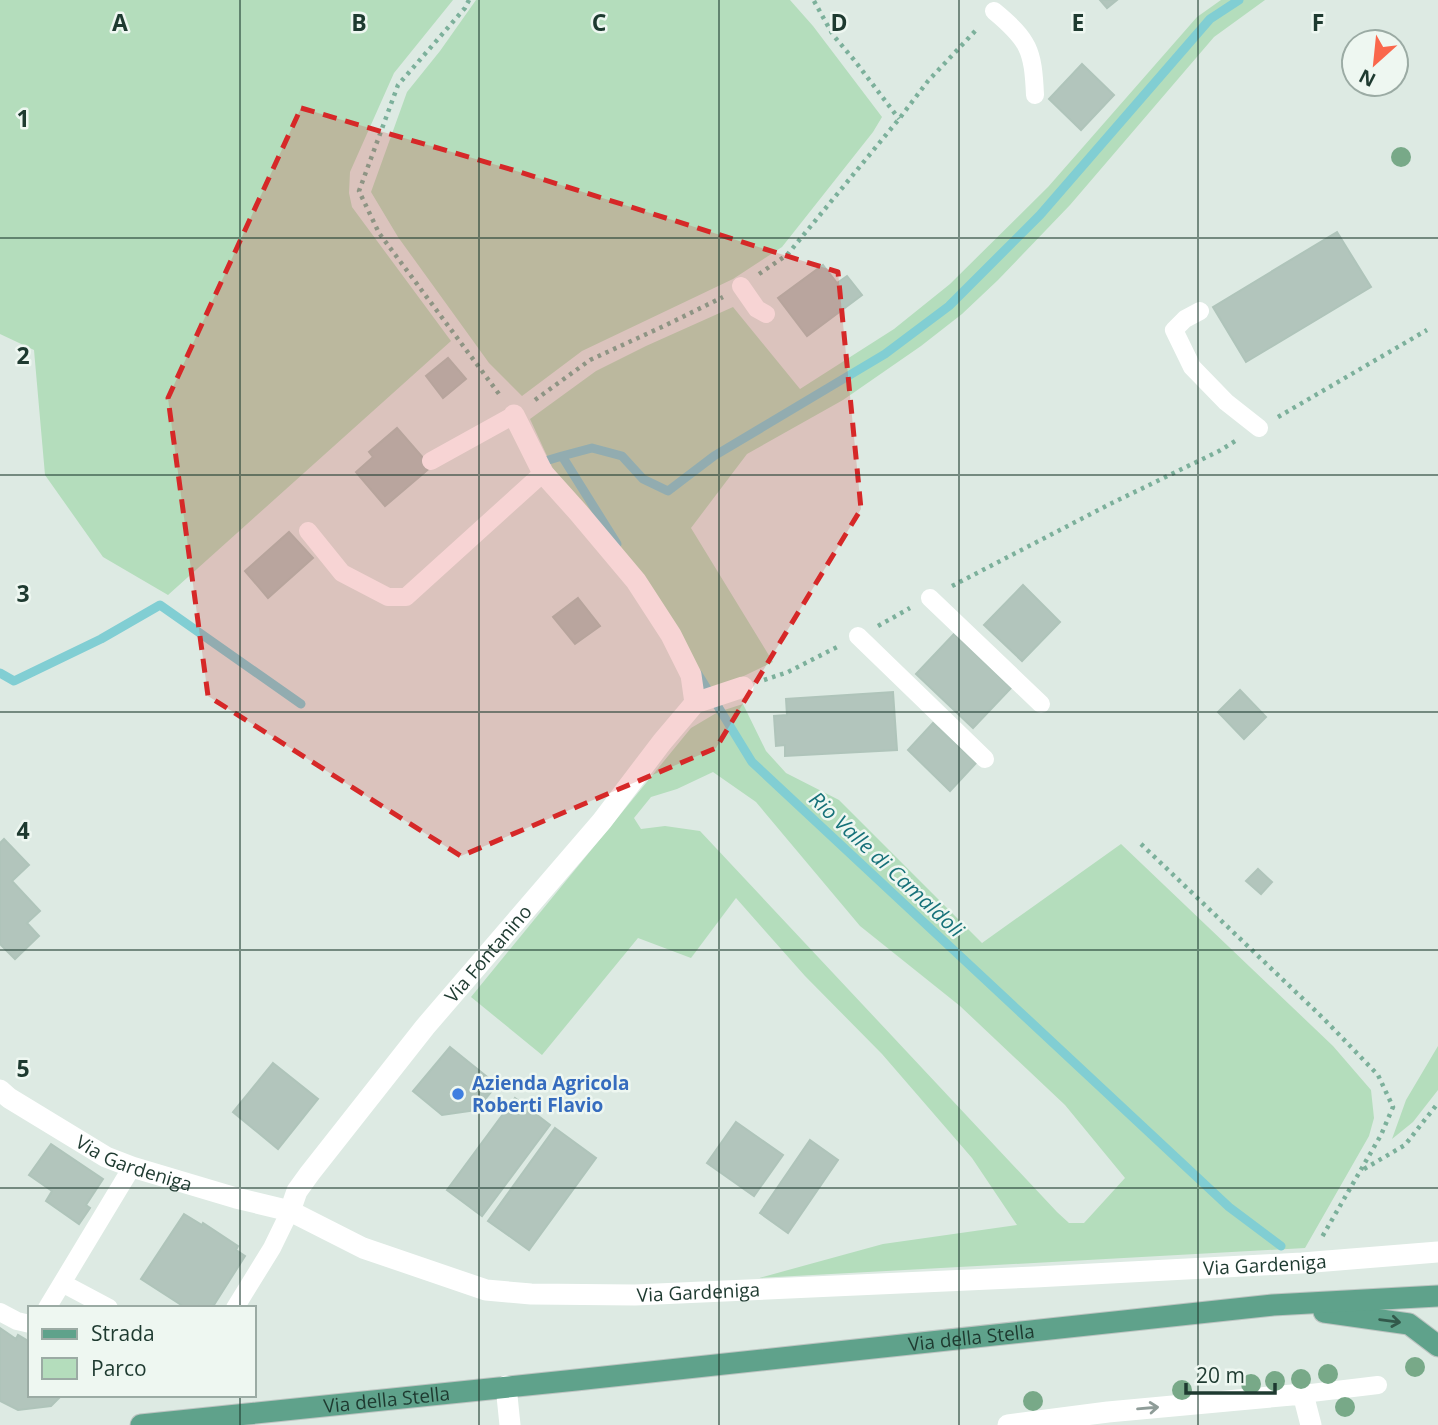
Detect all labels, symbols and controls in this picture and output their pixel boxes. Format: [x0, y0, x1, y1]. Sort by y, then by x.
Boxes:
text: A [112, 6, 128, 38]
text: B [351, 6, 367, 38]
text: C [592, 6, 606, 38]
text: D [830, 6, 848, 38]
text: E [1072, 6, 1084, 38]
text: F [1312, 6, 1324, 38]
north arrow [1340, 28, 1410, 98]
text: N [1354, 63, 1380, 93]
text: 1 [16, 102, 30, 134]
text: 2 [16, 339, 30, 371]
text: 3 [16, 577, 30, 609]
water label: Rio Valle di Camaldoli [804, 785, 971, 943]
text: 4 [16, 814, 30, 846]
street label: Via Fontanino [439, 899, 537, 1008]
text: 5 [16, 1052, 30, 1084]
place label: Azienda Agricola Roberti Flavio [472, 1070, 629, 1118]
marker: Azienda Agricola Roberti Flavio [450, 1086, 466, 1102]
street label: Via Gardeniga [71, 1129, 195, 1197]
street label: Via Gardeniga [1202, 1248, 1327, 1281]
street label: Via Gardeniga [636, 1276, 761, 1308]
legend [28, 1306, 256, 1397]
one-way arrow [1378, 1315, 1401, 1328]
street label: Via della Stella [907, 1318, 1036, 1357]
text: Strada [91, 1319, 155, 1347]
scale bar [1186, 1352, 1275, 1396]
text: Parco [91, 1354, 147, 1382]
text: 20 m [1196, 1361, 1245, 1389]
street label: Via della Stella [322, 1380, 451, 1419]
one-way arrow [1137, 1402, 1159, 1415]

